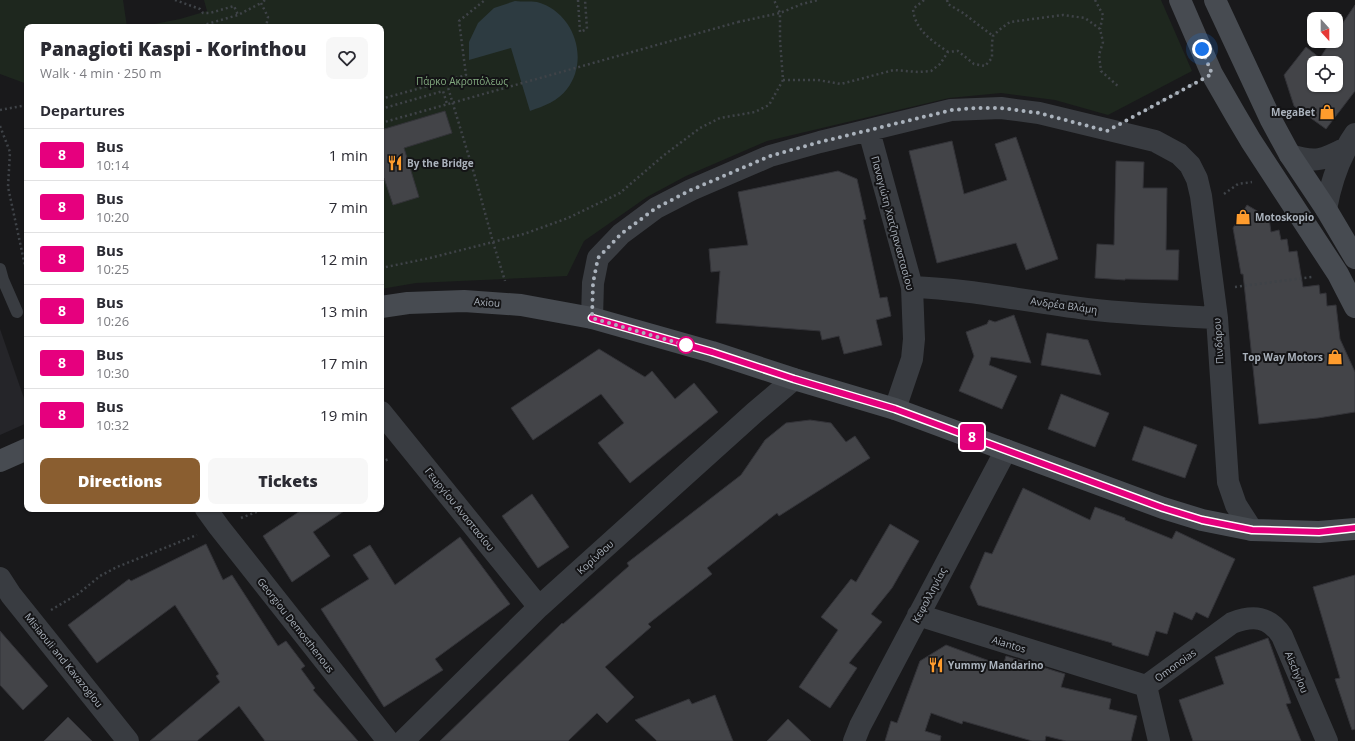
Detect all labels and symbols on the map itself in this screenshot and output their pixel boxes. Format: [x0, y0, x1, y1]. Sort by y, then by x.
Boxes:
north arrow [1307, 12, 1343, 48]
your location [1192, 39, 1212, 59]
park label: Πάρκο Ακροπόλεως [416, 74, 508, 88]
shop icon: MegaBet [1318, 103, 1336, 121]
place label: MegaBet [1271, 105, 1316, 119]
restaurant icon: By the Bridge [386, 154, 404, 172]
street label: Παναγιώτη Χατζηαναστασίου [868, 154, 918, 292]
place label: By the Bridge [407, 156, 474, 170]
shop icon: Motoskopio [1234, 208, 1252, 226]
place label: Motoskopio [1255, 210, 1314, 224]
street label: Ανδρέα Βλάμη [1030, 293, 1098, 317]
street label: Axiou [473, 294, 501, 310]
street label: Πινδάρου [1209, 317, 1227, 365]
unlabelled marker [677, 336, 695, 354]
shop icon: Top Way Motors [1326, 348, 1344, 366]
place label: Top Way Motors [1242, 350, 1323, 364]
line badge: 8 [959, 424, 985, 450]
street label: Γεωργίου Αναστασίου [422, 464, 498, 554]
street label: Κορίνθου [574, 537, 616, 577]
street label: Κεφαλληνίας [909, 565, 950, 625]
street label: Georgiou Demosthenous [254, 575, 338, 676]
street label: Misiaouli and Kavazoglou [22, 610, 106, 710]
street label: Aiantos [990, 632, 1028, 656]
street label: Omonoias [1151, 645, 1199, 685]
street label: Aischylou [1282, 649, 1312, 695]
restaurant icon: Yummy Mandarino [927, 656, 945, 674]
place label: Yummy Mandarino [948, 658, 1044, 672]

